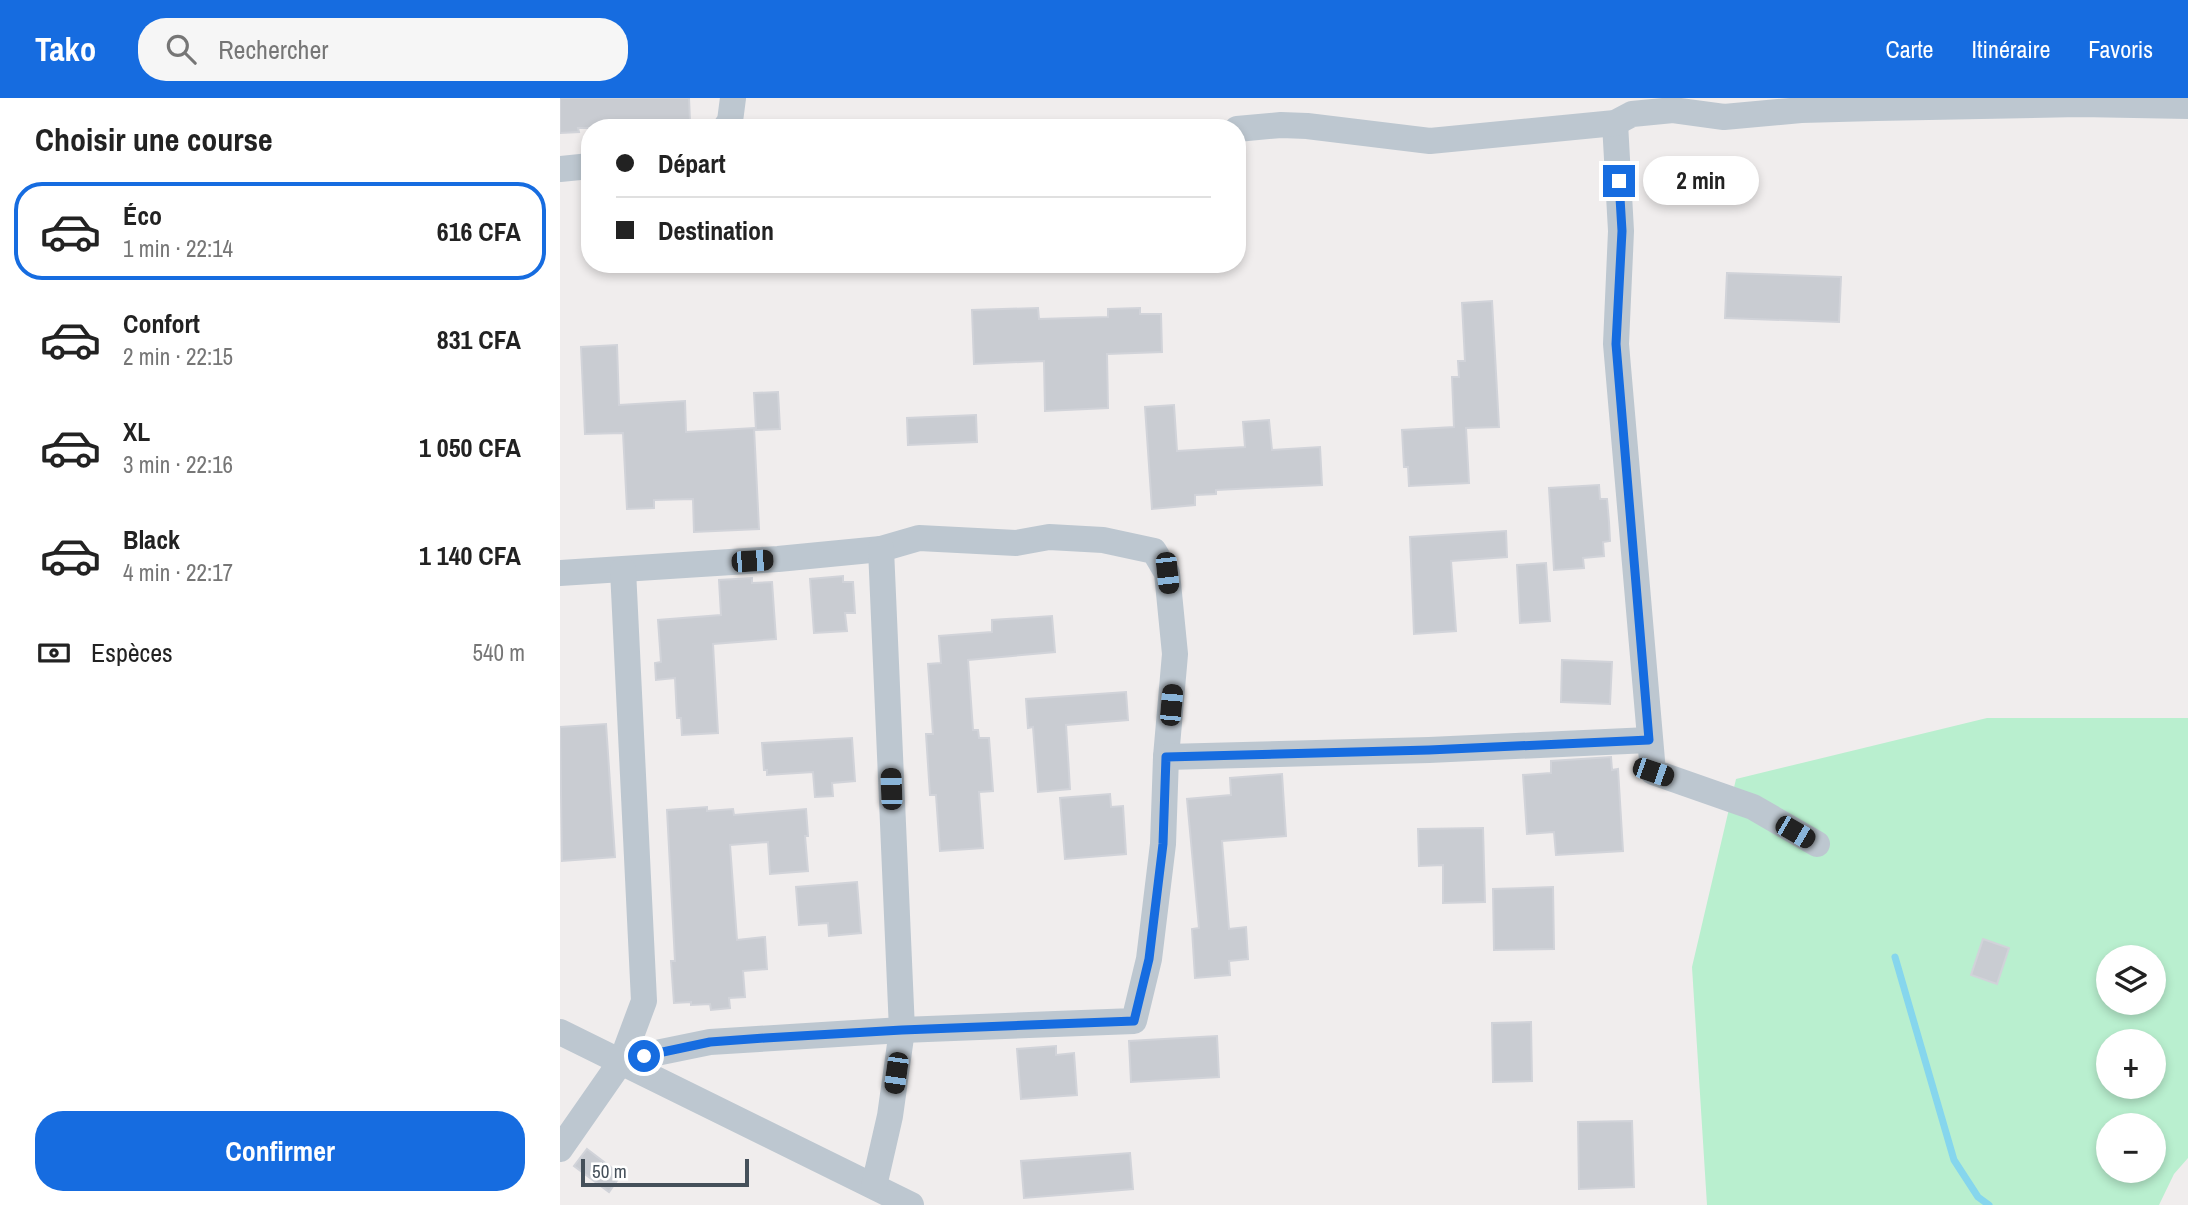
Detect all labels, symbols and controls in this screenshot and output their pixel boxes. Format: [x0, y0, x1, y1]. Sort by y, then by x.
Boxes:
search box [138, 18, 628, 81]
text: Tako [35, 27, 96, 71]
icon: search [162, 30, 200, 68]
text: Rechercher [218, 32, 328, 67]
text: Carte [1885, 33, 1934, 65]
text: Itinéraire [1972, 33, 2050, 65]
text: Favoris [2088, 33, 2153, 65]
text: Choisir une course [35, 118, 273, 161]
text: Départ [658, 146, 726, 181]
callout: 2 min [1644, 156, 1759, 206]
route end [1603, 165, 1635, 197]
text: 2 min [1676, 165, 1726, 196]
text: Éco [123, 198, 162, 233]
icon: car [39, 200, 102, 263]
text: Destination [658, 213, 774, 248]
text: 616 CFA [437, 214, 521, 249]
text: 1 min · 22:14 [123, 233, 233, 264]
text: Confort [123, 306, 200, 341]
icon: car [39, 308, 102, 371]
text: 831 CFA [437, 322, 521, 357]
text: 2 min · 22:15 [123, 341, 233, 372]
text: XL [123, 414, 150, 449]
icon: car [39, 416, 102, 479]
text: 1 050 CFA [419, 430, 521, 465]
text: 3 min · 22:16 [123, 449, 233, 480]
text: Black [123, 522, 180, 557]
icon: car [39, 524, 102, 587]
text: 1 140 CFA [419, 538, 521, 573]
car [731, 549, 774, 573]
car [1155, 551, 1180, 595]
text: 4 min · 22:17 [123, 557, 233, 588]
icon: cash [35, 634, 73, 672]
text: Espèces [91, 635, 173, 670]
text: 540 m [473, 637, 525, 668]
car [1159, 683, 1184, 727]
car [1630, 755, 1677, 789]
car [880, 768, 903, 810]
car [1772, 812, 1819, 852]
map controls [2096, 945, 2166, 1183]
button: layers [2096, 945, 2166, 1015]
button: + [2096, 1029, 2166, 1099]
route start [628, 1040, 660, 1072]
car [883, 1051, 910, 1095]
button: Confirmer [35, 1111, 525, 1191]
button: − [2096, 1113, 2166, 1183]
scale bar [581, 1156, 749, 1188]
text: 50 m [592, 1158, 627, 1184]

